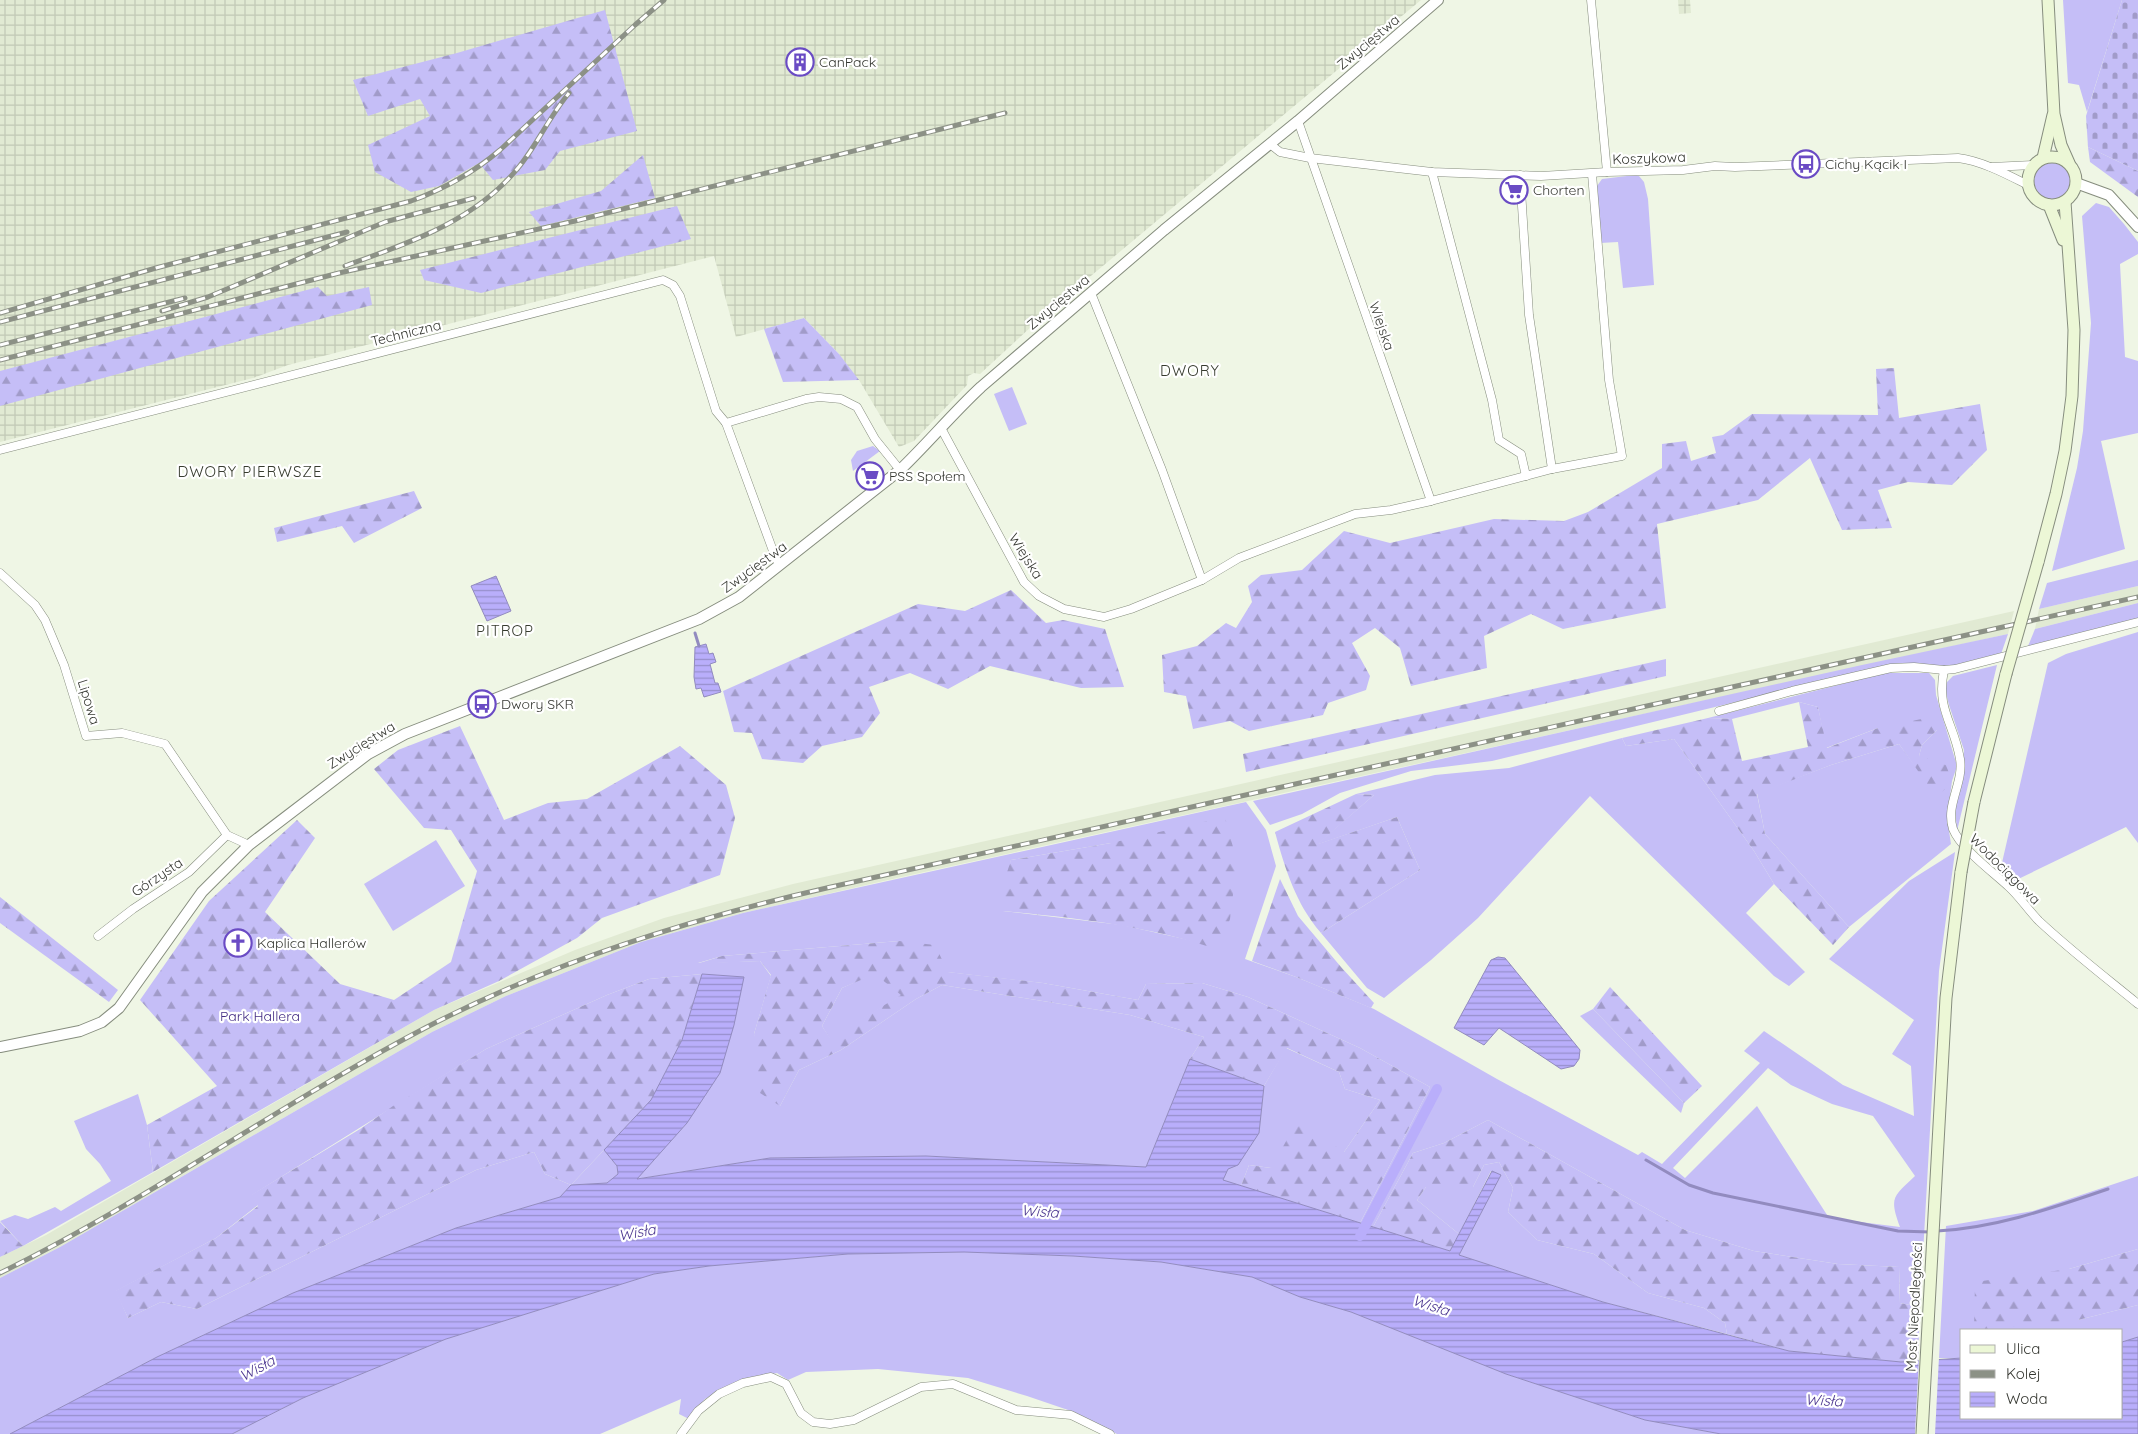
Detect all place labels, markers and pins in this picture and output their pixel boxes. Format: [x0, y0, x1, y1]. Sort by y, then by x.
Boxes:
building icon: CanPack [785, 47, 815, 77]
place label: CanPack [819, 53, 876, 71]
bus stop icon: Cichy Kącik I [1791, 149, 1821, 179]
place label: Cichy Kącik I [1825, 155, 1907, 173]
supermarket icon: Chorten [1499, 175, 1529, 205]
place label: Chorten [1533, 181, 1585, 199]
supermarket icon: PSS Społem [855, 461, 885, 491]
place label: PSS Społem [889, 467, 966, 485]
bus stop icon: Dwory SKR [467, 689, 497, 719]
place label: Dwory SKR [501, 695, 574, 713]
church icon: Kaplica Hallerów [223, 928, 253, 958]
place label: Kaplica Hallerów [257, 934, 367, 952]

